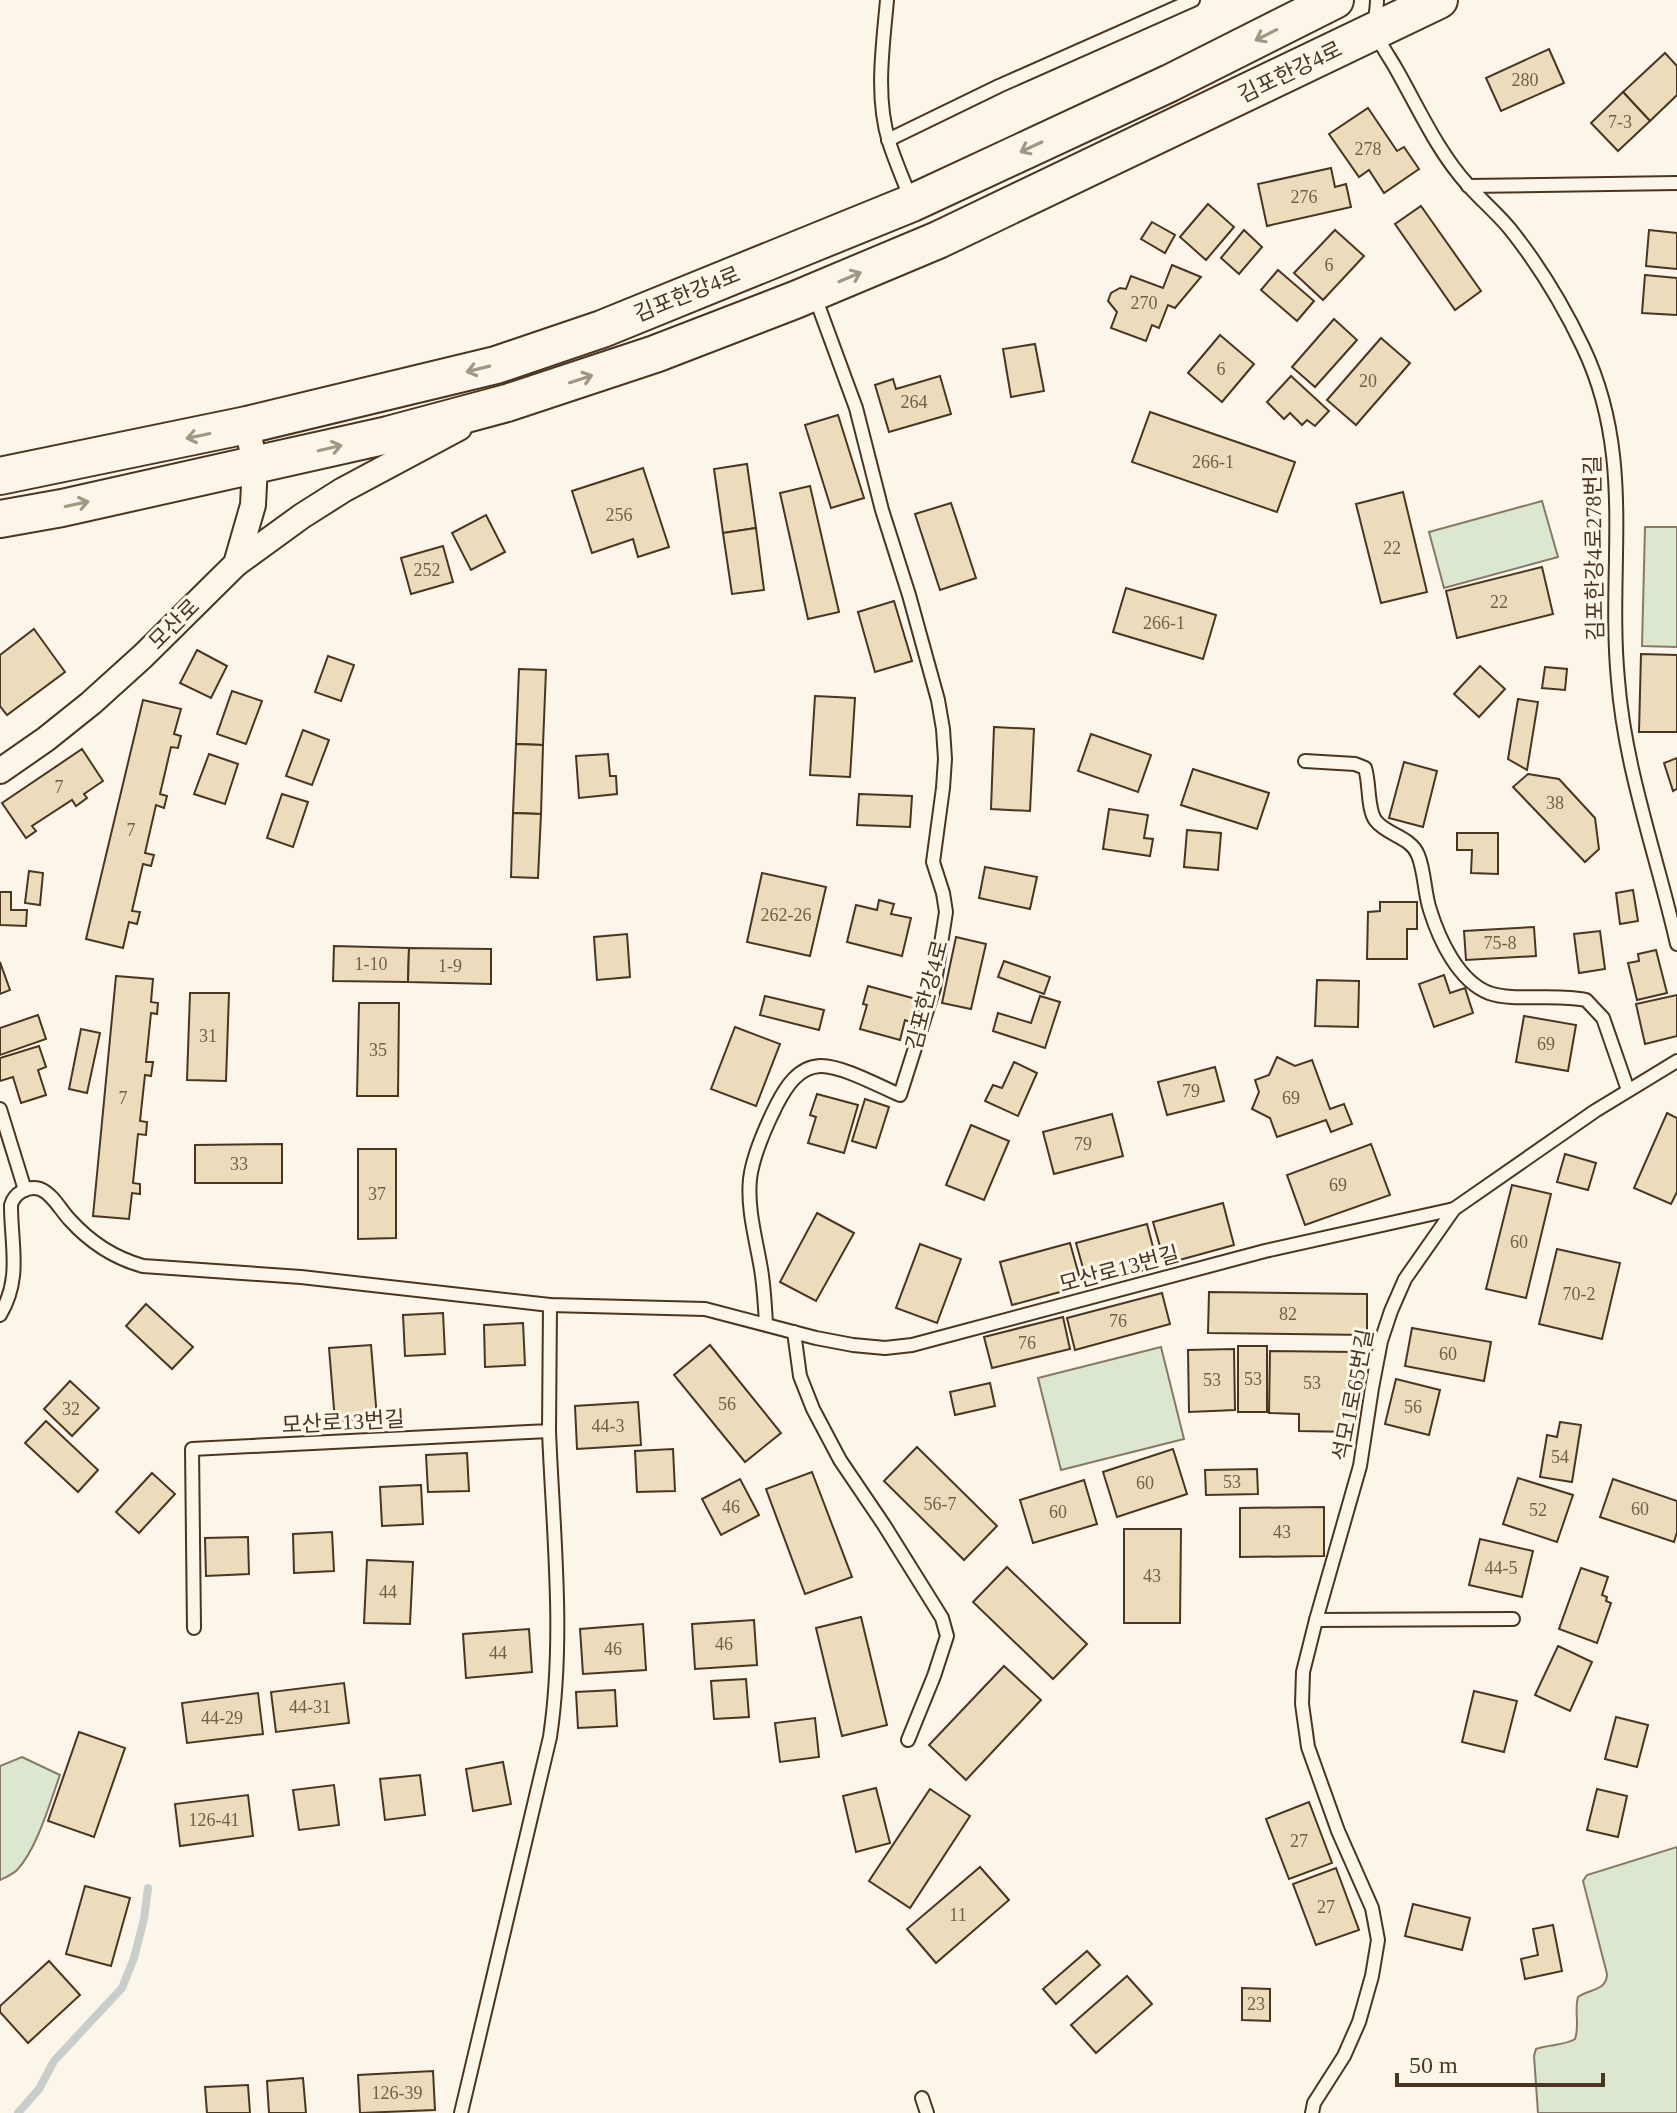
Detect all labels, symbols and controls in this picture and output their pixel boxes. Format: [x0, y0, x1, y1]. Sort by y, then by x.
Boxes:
one-way arrow [1254, 28, 1278, 43]
street label: 김포한강4로 [1234, 36, 1346, 108]
house number: 280 [1512, 70, 1539, 90]
house number: 7-3 [1608, 112, 1632, 132]
house number: 278 [1355, 139, 1382, 159]
one-way arrow [1019, 140, 1043, 155]
house number: 276 [1291, 187, 1318, 207]
house number: 6 [1325, 255, 1334, 275]
street label: 김포한강4로 [630, 261, 744, 327]
one-way arrow [837, 269, 862, 283]
house number: 270 [1131, 293, 1158, 313]
house number: 6 [1217, 359, 1226, 379]
one-way arrow [466, 362, 492, 377]
one-way arrow [568, 370, 593, 385]
house number: 20 [1359, 371, 1377, 391]
house number: 264 [901, 392, 928, 412]
one-way arrow [186, 429, 212, 444]
one-way arrow [317, 440, 343, 455]
house number: 266-1 [1192, 452, 1234, 472]
street label: 김포한강4로278번길 [1580, 455, 1608, 641]
one-way arrow [63, 496, 89, 511]
house number: 256 [606, 505, 633, 525]
house number: 22 [1383, 538, 1401, 558]
house number: 252 [414, 560, 441, 580]
house number: 22 [1490, 592, 1508, 612]
street label: 모산로 [144, 594, 204, 654]
house number: 266-1 [1143, 613, 1185, 633]
house number: 7 [55, 777, 64, 797]
house number: 38 [1546, 793, 1564, 813]
house number: 7 [127, 820, 136, 840]
house number: 262-26 [761, 905, 812, 925]
house number: 75-8 [1484, 933, 1517, 953]
street label: 김포한강4로 [901, 938, 953, 1052]
house number: 1-10 [355, 954, 388, 974]
house number: 1-9 [438, 956, 462, 976]
house number: 31 [199, 1026, 217, 1046]
house number: 69 [1537, 1034, 1555, 1054]
house number: 35 [369, 1040, 387, 1060]
house number: 79 [1182, 1081, 1200, 1101]
house number: 7 [119, 1088, 128, 1108]
house number: 69 [1282, 1088, 1300, 1108]
house number: 79 [1074, 1134, 1092, 1154]
house number: 33 [230, 1154, 248, 1174]
house number: 69 [1329, 1175, 1347, 1195]
house number: 37 [368, 1184, 386, 1204]
house number: 60 [1510, 1232, 1528, 1252]
street label: 모산로13번길 [1056, 1241, 1182, 1297]
house number: 70-2 [1563, 1284, 1596, 1304]
house number: 82 [1279, 1304, 1297, 1324]
house number: 76 [1109, 1311, 1127, 1331]
street label: 석모1로65번길 [1328, 1327, 1378, 1463]
house number: 76 [1018, 1333, 1036, 1353]
house number: 60 [1439, 1344, 1457, 1364]
house number: 53 [1244, 1369, 1262, 1389]
house number: 53 [1203, 1370, 1221, 1390]
house number: 53 [1303, 1373, 1321, 1393]
house number: 56 [718, 1394, 736, 1414]
house number: 56 [1404, 1397, 1422, 1417]
house number: 32 [62, 1399, 80, 1419]
street label: 모산로13번길 [281, 1406, 405, 1438]
house number: 44-3 [592, 1416, 625, 1436]
house number: 54 [1551, 1447, 1569, 1467]
house number: 53 [1223, 1472, 1241, 1492]
house number: 60 [1136, 1473, 1154, 1493]
house number: 56-7 [924, 1494, 957, 1514]
house number: 46 [722, 1497, 740, 1517]
house number: 60 [1631, 1499, 1649, 1519]
house number: 52 [1529, 1500, 1547, 1520]
house number: 60 [1049, 1502, 1067, 1522]
house number: 43 [1273, 1522, 1291, 1542]
house number: 44-5 [1485, 1558, 1518, 1578]
house number: 43 [1143, 1566, 1161, 1586]
house number: 44 [379, 1582, 397, 1602]
house number: 46 [715, 1634, 733, 1654]
house number: 46 [604, 1639, 622, 1659]
house number: 44 [489, 1643, 507, 1663]
house number: 44-31 [289, 1697, 331, 1717]
house number: 44-29 [201, 1708, 243, 1728]
house number: 126-41 [189, 1810, 240, 1830]
house number: 27 [1290, 1831, 1308, 1851]
house number: 27 [1317, 1897, 1335, 1917]
house number: 11 [949, 1905, 967, 1925]
house number: 23 [1247, 1994, 1265, 2014]
scale bar [1397, 2037, 1603, 2087]
text: 50 m [1409, 2052, 1458, 2078]
house number: 126-39 [372, 2083, 423, 2103]

